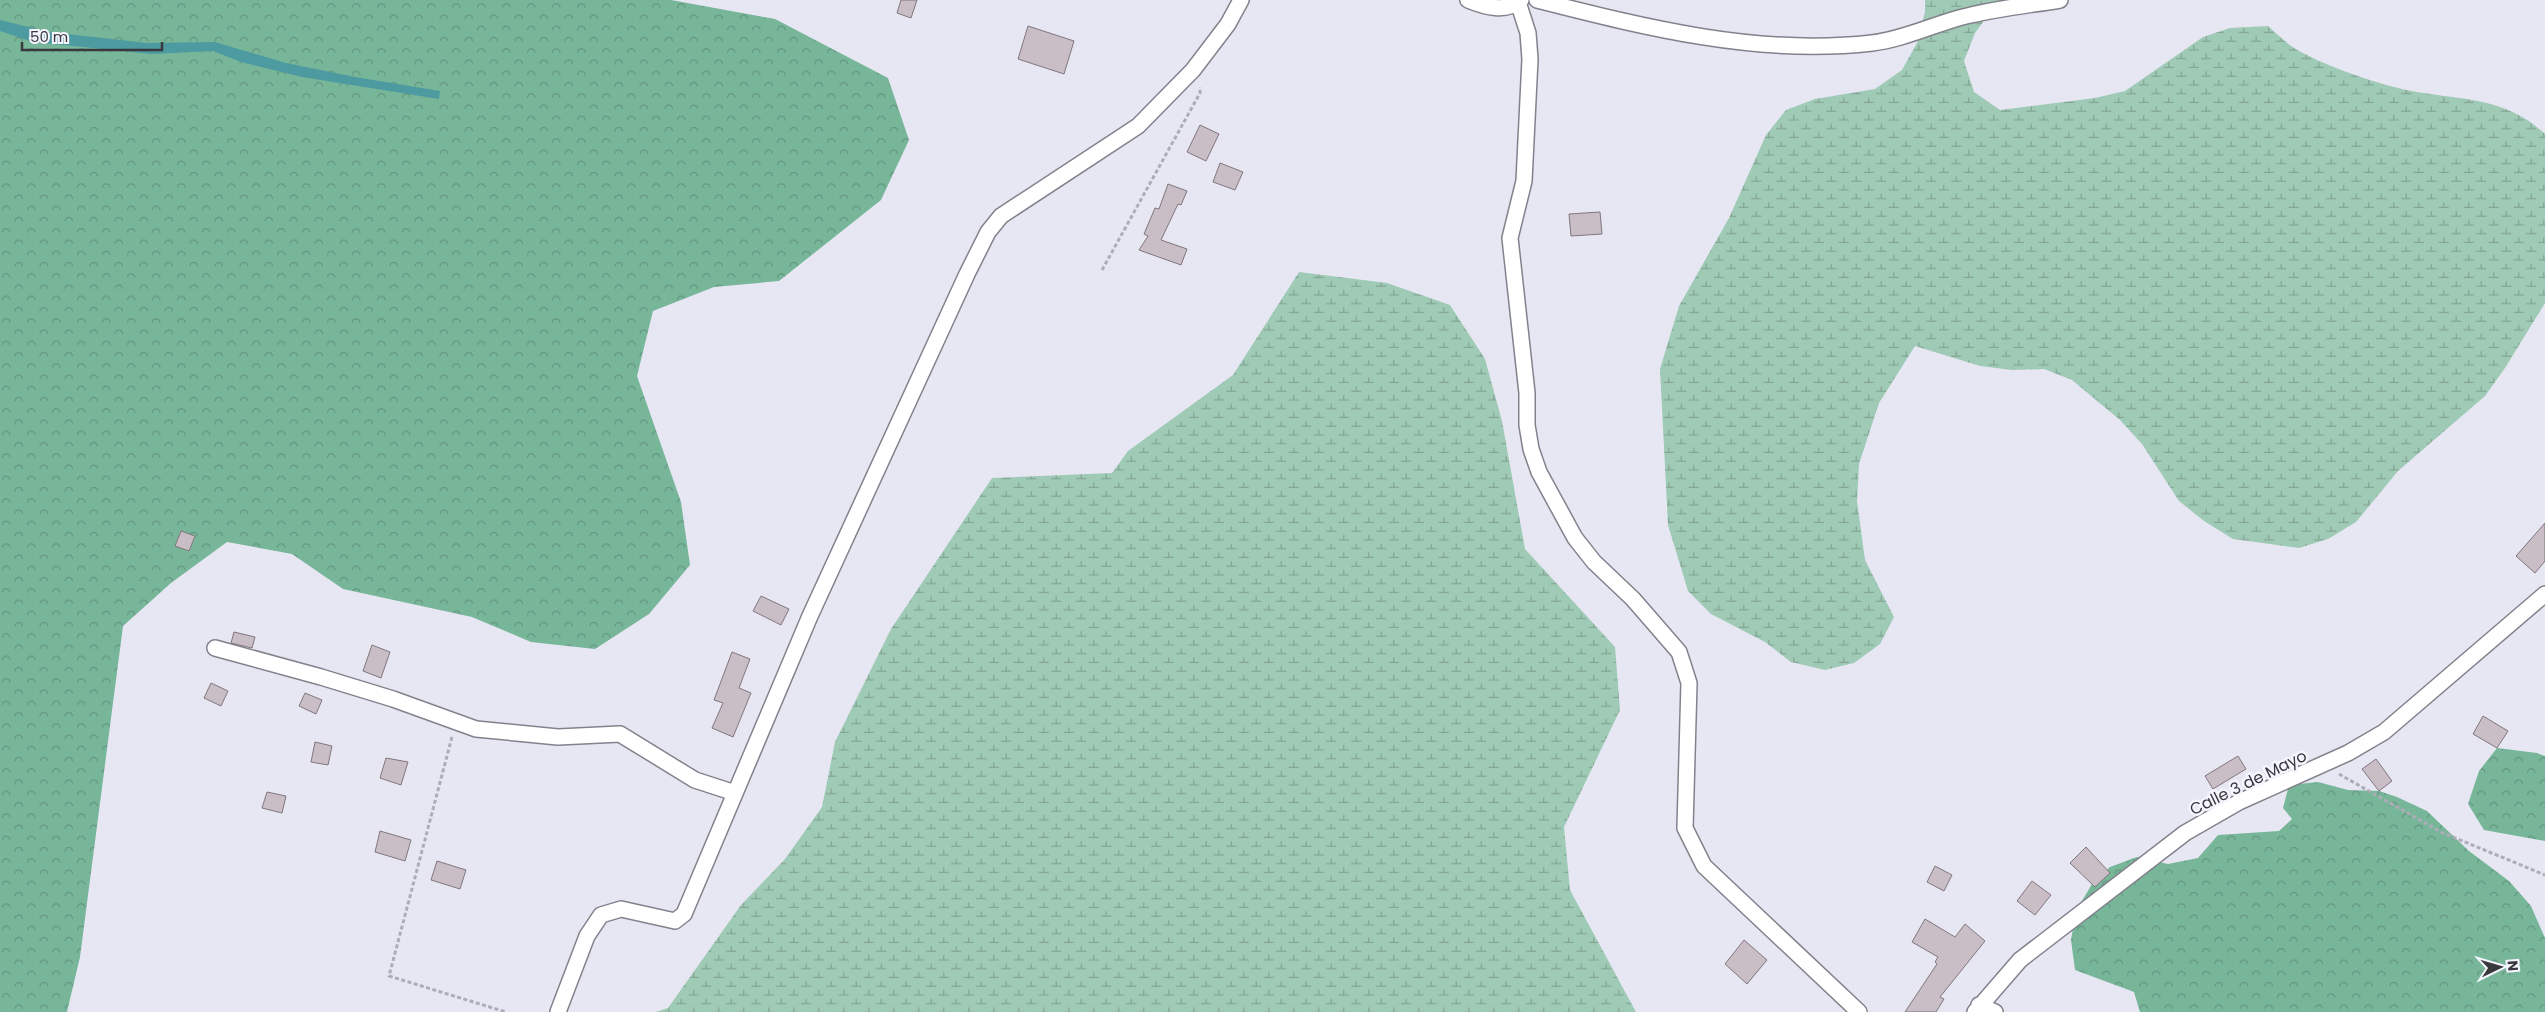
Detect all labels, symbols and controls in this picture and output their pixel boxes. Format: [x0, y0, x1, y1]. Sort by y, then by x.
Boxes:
scale bar [22, 20, 162, 52]
text: 50 m [30, 26, 68, 47]
street label: Calle 3 de Mayo [2186, 744, 2311, 821]
north arrow [2475, 942, 2525, 992]
text: N [2503, 960, 2523, 972]

